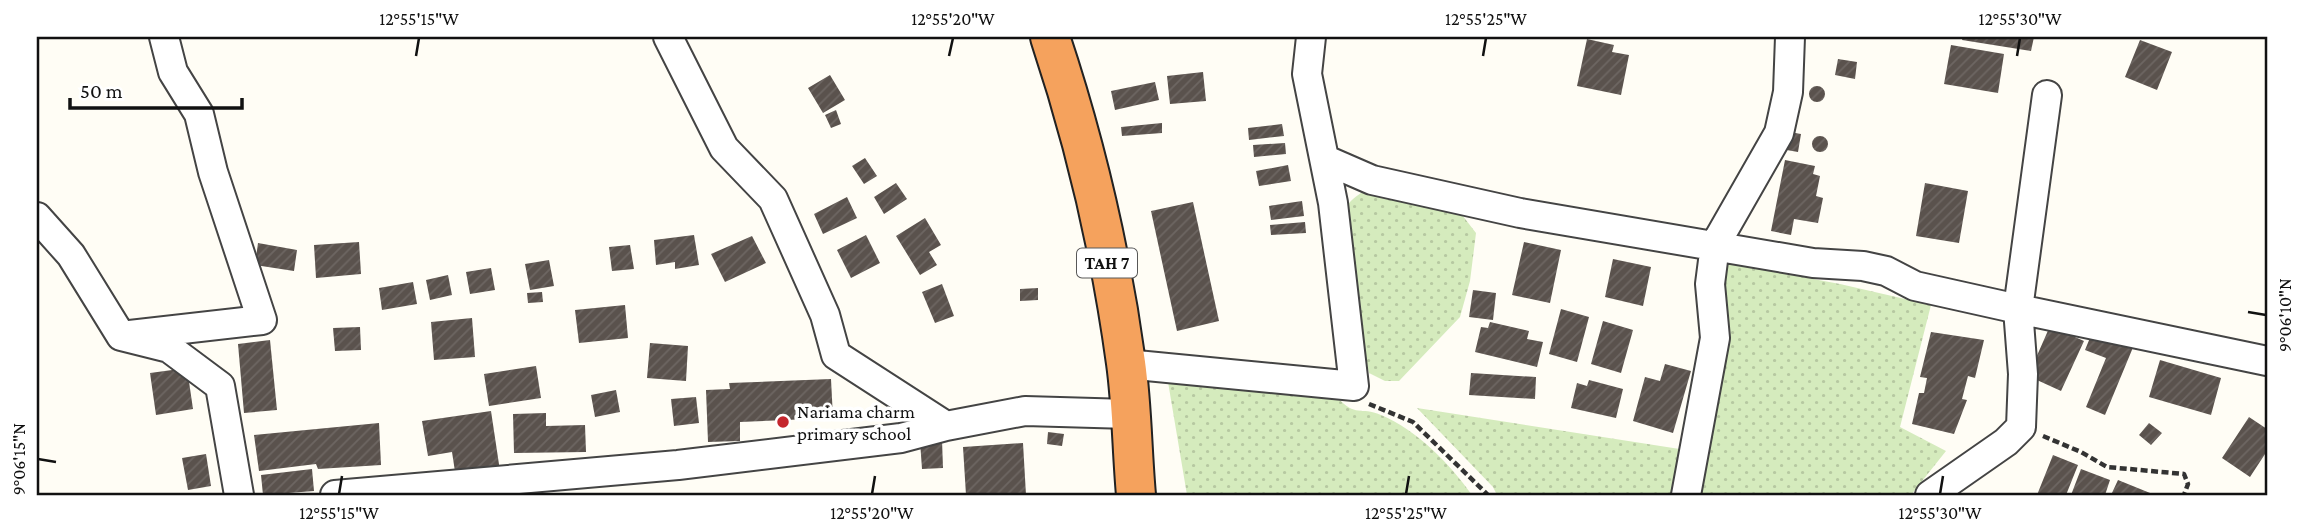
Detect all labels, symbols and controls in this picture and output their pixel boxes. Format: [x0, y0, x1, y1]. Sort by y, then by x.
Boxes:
text: 12°55'15"W [379, 9, 459, 29]
text: 12°55'20"W [911, 9, 995, 29]
text: 12°55'25"W [1445, 9, 1527, 29]
text: 12°55'30"W [1979, 9, 2062, 29]
scale bar [70, 66, 242, 110]
text: 50 m [80, 79, 123, 103]
road number: TAH 7 [1077, 248, 1137, 278]
text: 9°06'10"N [2275, 278, 2295, 352]
place label: Nariama charm primary school [797, 401, 915, 444]
marker: Nariama charm primary school [775, 414, 791, 430]
text: 9°06'15"N [9, 423, 29, 495]
text: 12°55'15"W [299, 503, 379, 523]
text: 12°55'20"W [830, 503, 914, 523]
text: 12°55'25"W [1365, 503, 1447, 523]
text: 12°55'30"W [1899, 503, 1982, 523]

